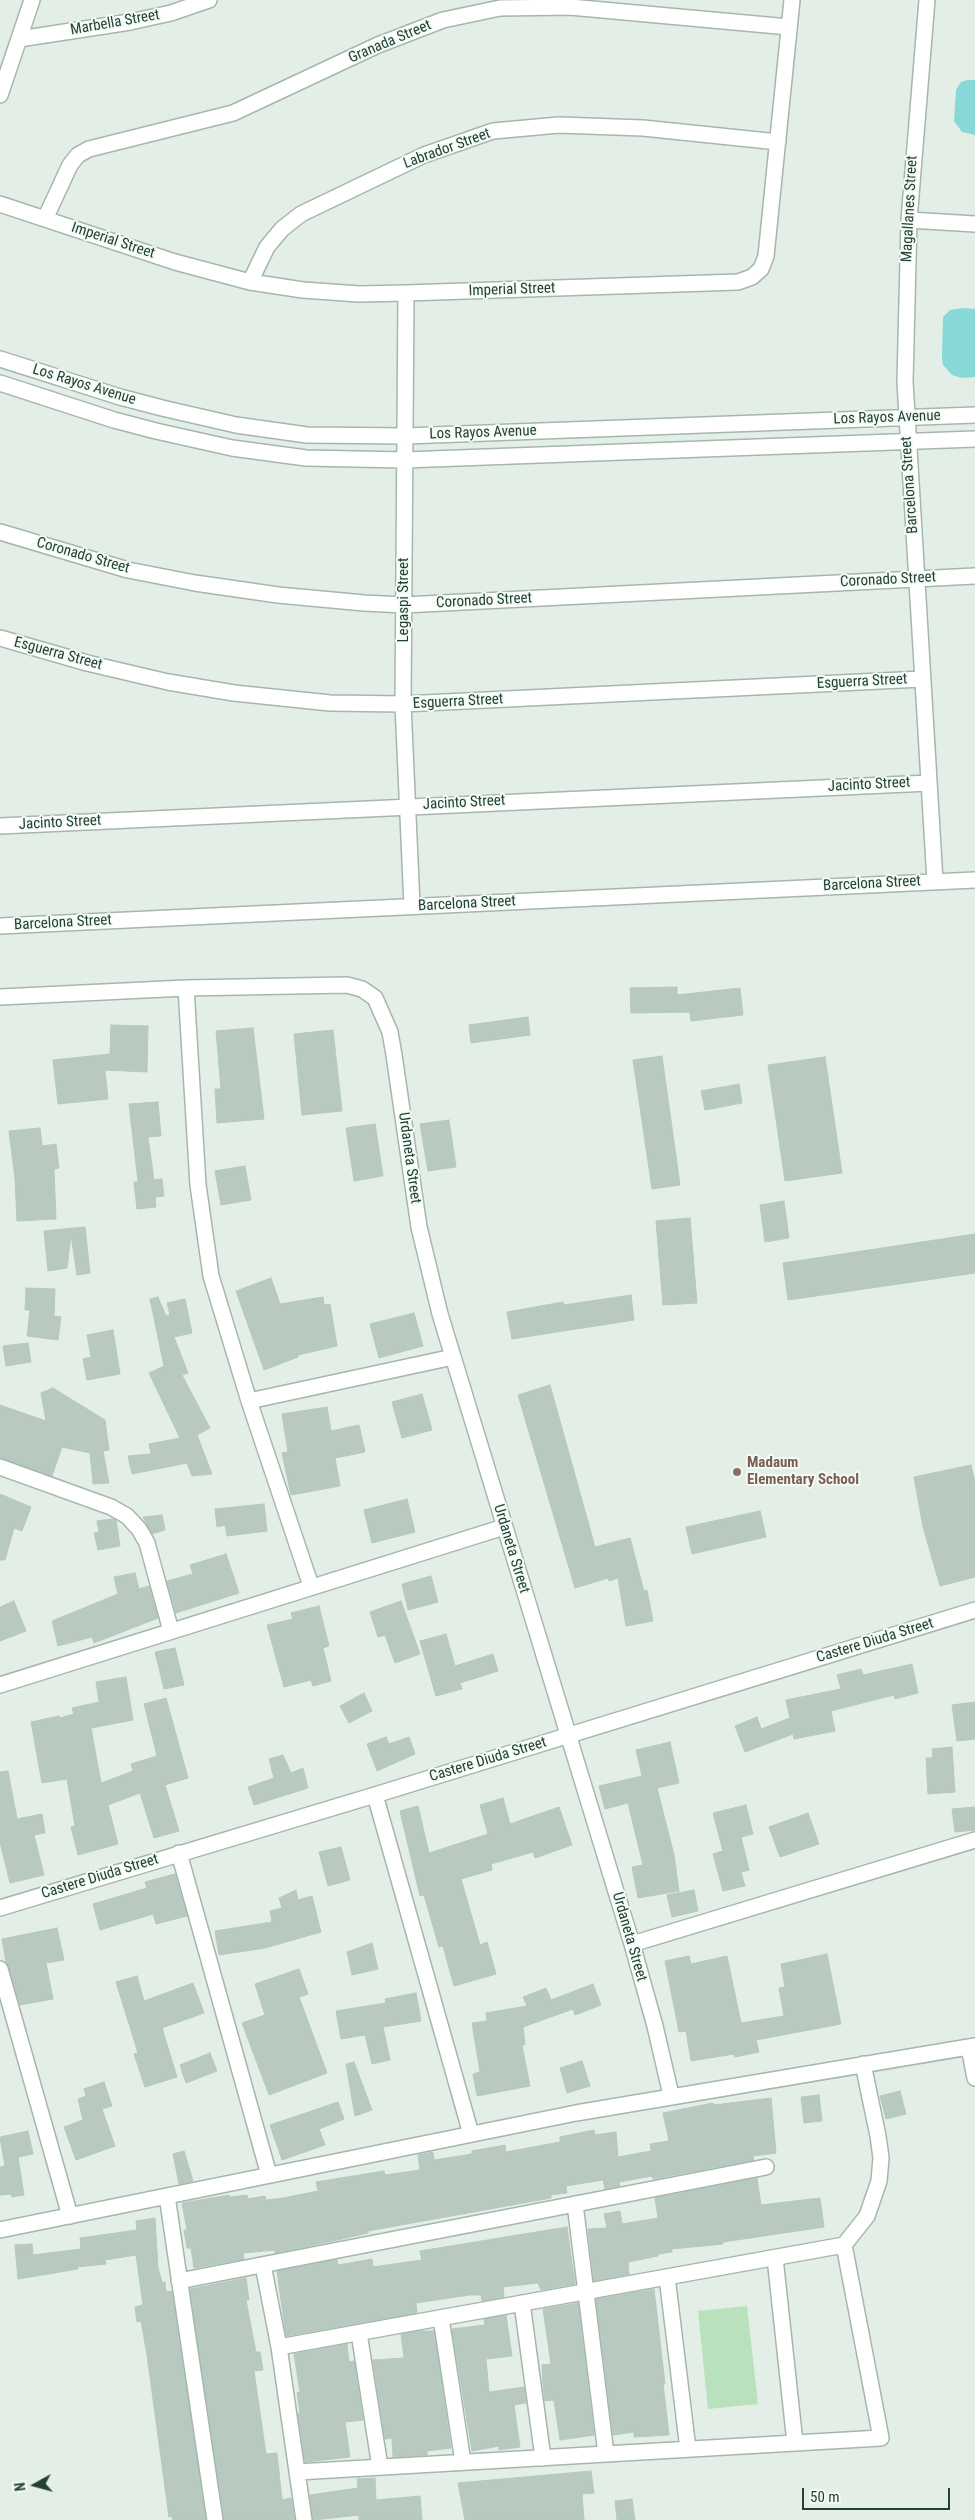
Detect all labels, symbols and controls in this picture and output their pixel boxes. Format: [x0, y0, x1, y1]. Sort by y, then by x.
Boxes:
street label: Marbella Street [69, 6, 161, 40]
street label: Granada Street [346, 17, 434, 67]
street label: Labrador Street [401, 125, 493, 173]
street label: Magallanes Street [898, 155, 922, 263]
street label: Imperial Street [69, 219, 157, 263]
street label: Imperial Street [468, 279, 556, 301]
street label: Los Rayos Avenue [30, 361, 138, 409]
street label: Los Rayos Avenue [833, 407, 941, 429]
street label: Los Rayos Avenue [429, 422, 537, 444]
street label: Barcelona Street [898, 436, 922, 534]
street label: Coronado Street [34, 534, 132, 578]
street label: Legaspi Street [395, 557, 413, 643]
street label: Coronado Street [840, 569, 936, 591]
street label: Coronado Street [436, 590, 532, 612]
street label: Esguerra Street [12, 634, 104, 674]
street label: Esguerra Street [816, 671, 908, 693]
street label: Esguerra Street [412, 691, 504, 713]
street label: Jacinto Street [827, 774, 911, 796]
street label: Jacinto Street [422, 792, 506, 814]
street label: Jacinto Street [18, 812, 102, 834]
street label: Barcelona Street [823, 872, 921, 896]
street label: Barcelona Street [418, 892, 516, 916]
street label: Barcelona Street [14, 911, 112, 935]
street label: Urdaneta Street [394, 1111, 424, 1205]
place label: Madaum Elementary School [747, 1454, 859, 1489]
marker: Madaum Elementary School [731, 1466, 743, 1478]
street label: Urdaneta Street [489, 1502, 533, 1596]
street label: Castere Diuda Street [814, 1615, 936, 1667]
street label: Castere Diuda Street [427, 1734, 549, 1786]
street label: Castere Diuda Street [39, 1851, 161, 1903]
street label: Urdaneta Street [608, 1890, 650, 1984]
north arrow [10, 2460, 60, 2510]
scale bar [805, 2478, 952, 2510]
text: N [12, 2482, 29, 2492]
text: 50 m [810, 2488, 840, 2506]

